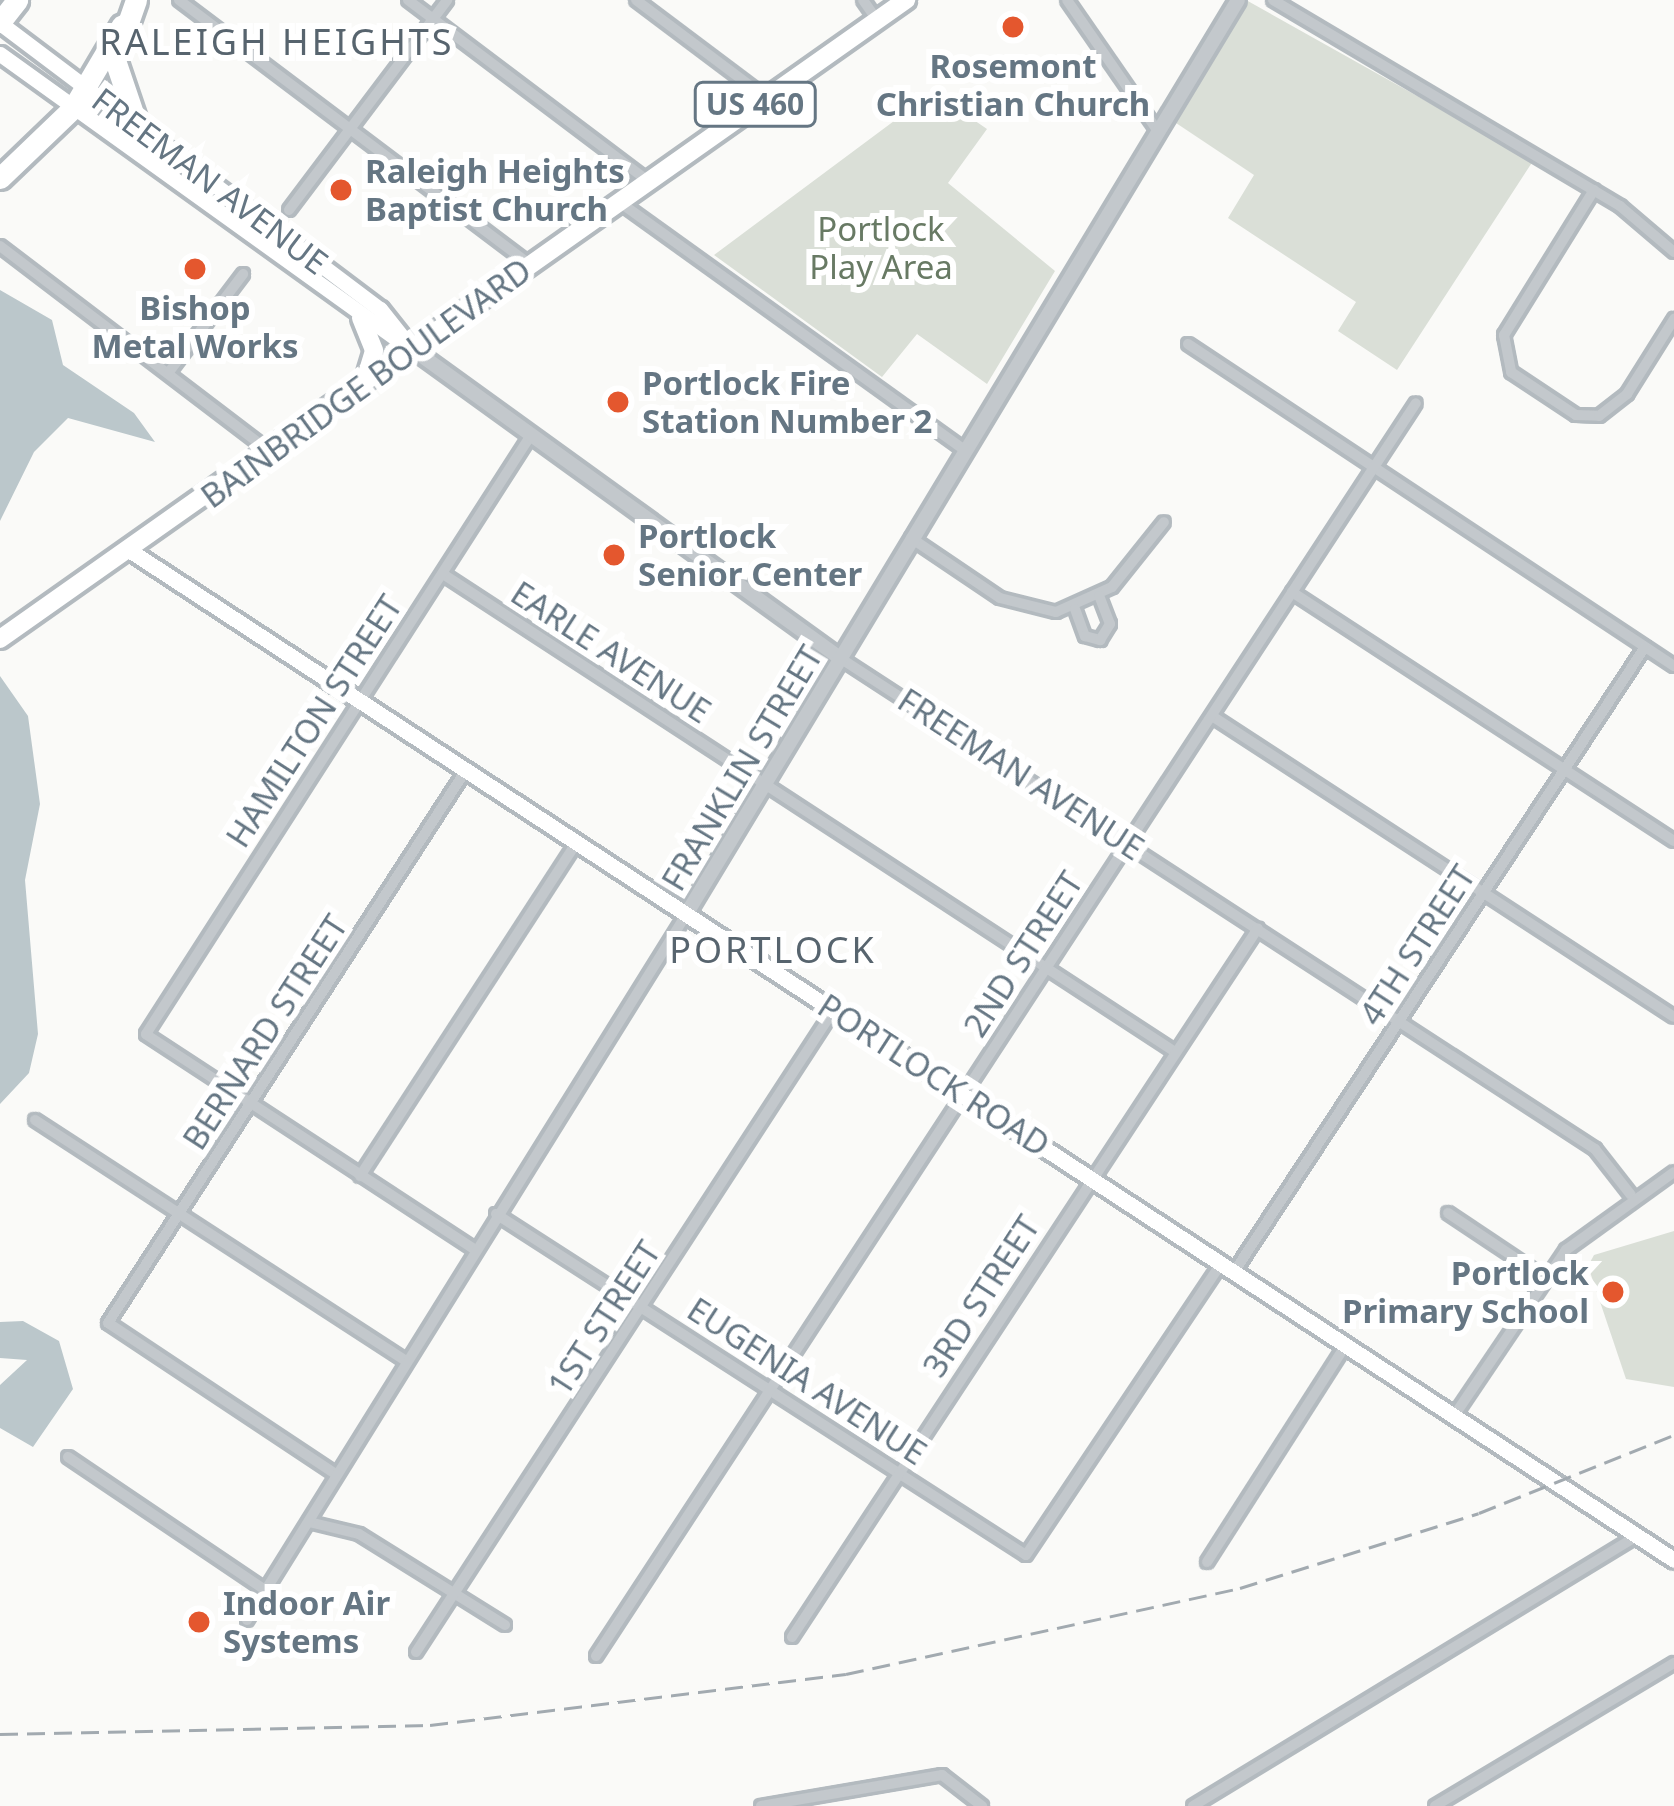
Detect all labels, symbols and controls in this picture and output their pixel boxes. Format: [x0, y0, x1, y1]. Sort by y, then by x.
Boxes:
marker: Rosemont Christian Church [1000, 14, 1026, 40]
district label: RALEIGH HEIGHTS [99, 20, 455, 64]
place label: Rosemont Christian Church [876, 46, 1150, 124]
street label: FREEMAN AVENUE [84, 80, 336, 282]
road number: US 460 [692, 80, 818, 128]
place label: Raleigh Heights Baptist Church [365, 151, 625, 229]
marker: Raleigh Heights Baptist Church [328, 177, 354, 203]
park label: Portlock Play Area [809, 209, 953, 287]
street label: BAINBRIDGE BOULEVARD [193, 250, 539, 516]
marker: Bishop Metal Works [182, 256, 208, 282]
place label: Bishop Metal Works [92, 288, 298, 366]
place label: Portlock Fire Station Number 2 [642, 363, 932, 441]
marker: Portlock Fire Station Number 2 [605, 389, 631, 415]
place label: Portlock Senior Center [638, 516, 862, 594]
marker: Portlock Senior Center [601, 542, 627, 568]
street label: EARLE AVENUE [504, 573, 718, 731]
street label: HAMILTON STREET [218, 588, 410, 854]
street label: FRANKLIN STREET [653, 638, 831, 898]
street label: FREEMAN AVENUE [891, 680, 1151, 868]
street label: 4TH STREET [1351, 858, 1483, 1032]
street label: 2ND STREET [955, 864, 1091, 1044]
street label: BERNARD STREET [174, 907, 356, 1157]
district label: PORTLOCK [669, 928, 877, 972]
street label: PORTLOCK ROAD [811, 985, 1057, 1165]
street label: 3RD STREET [914, 1208, 1048, 1384]
street label: 1ST STREET [539, 1233, 669, 1403]
place label: Portlock Primary School [1342, 1253, 1589, 1331]
marker: Portlock Primary School [1600, 1279, 1626, 1305]
street label: EUGENIA AVENUE [680, 1289, 934, 1473]
place label: Indoor Air Systems [223, 1583, 390, 1661]
marker: Indoor Air Systems [186, 1609, 212, 1635]

